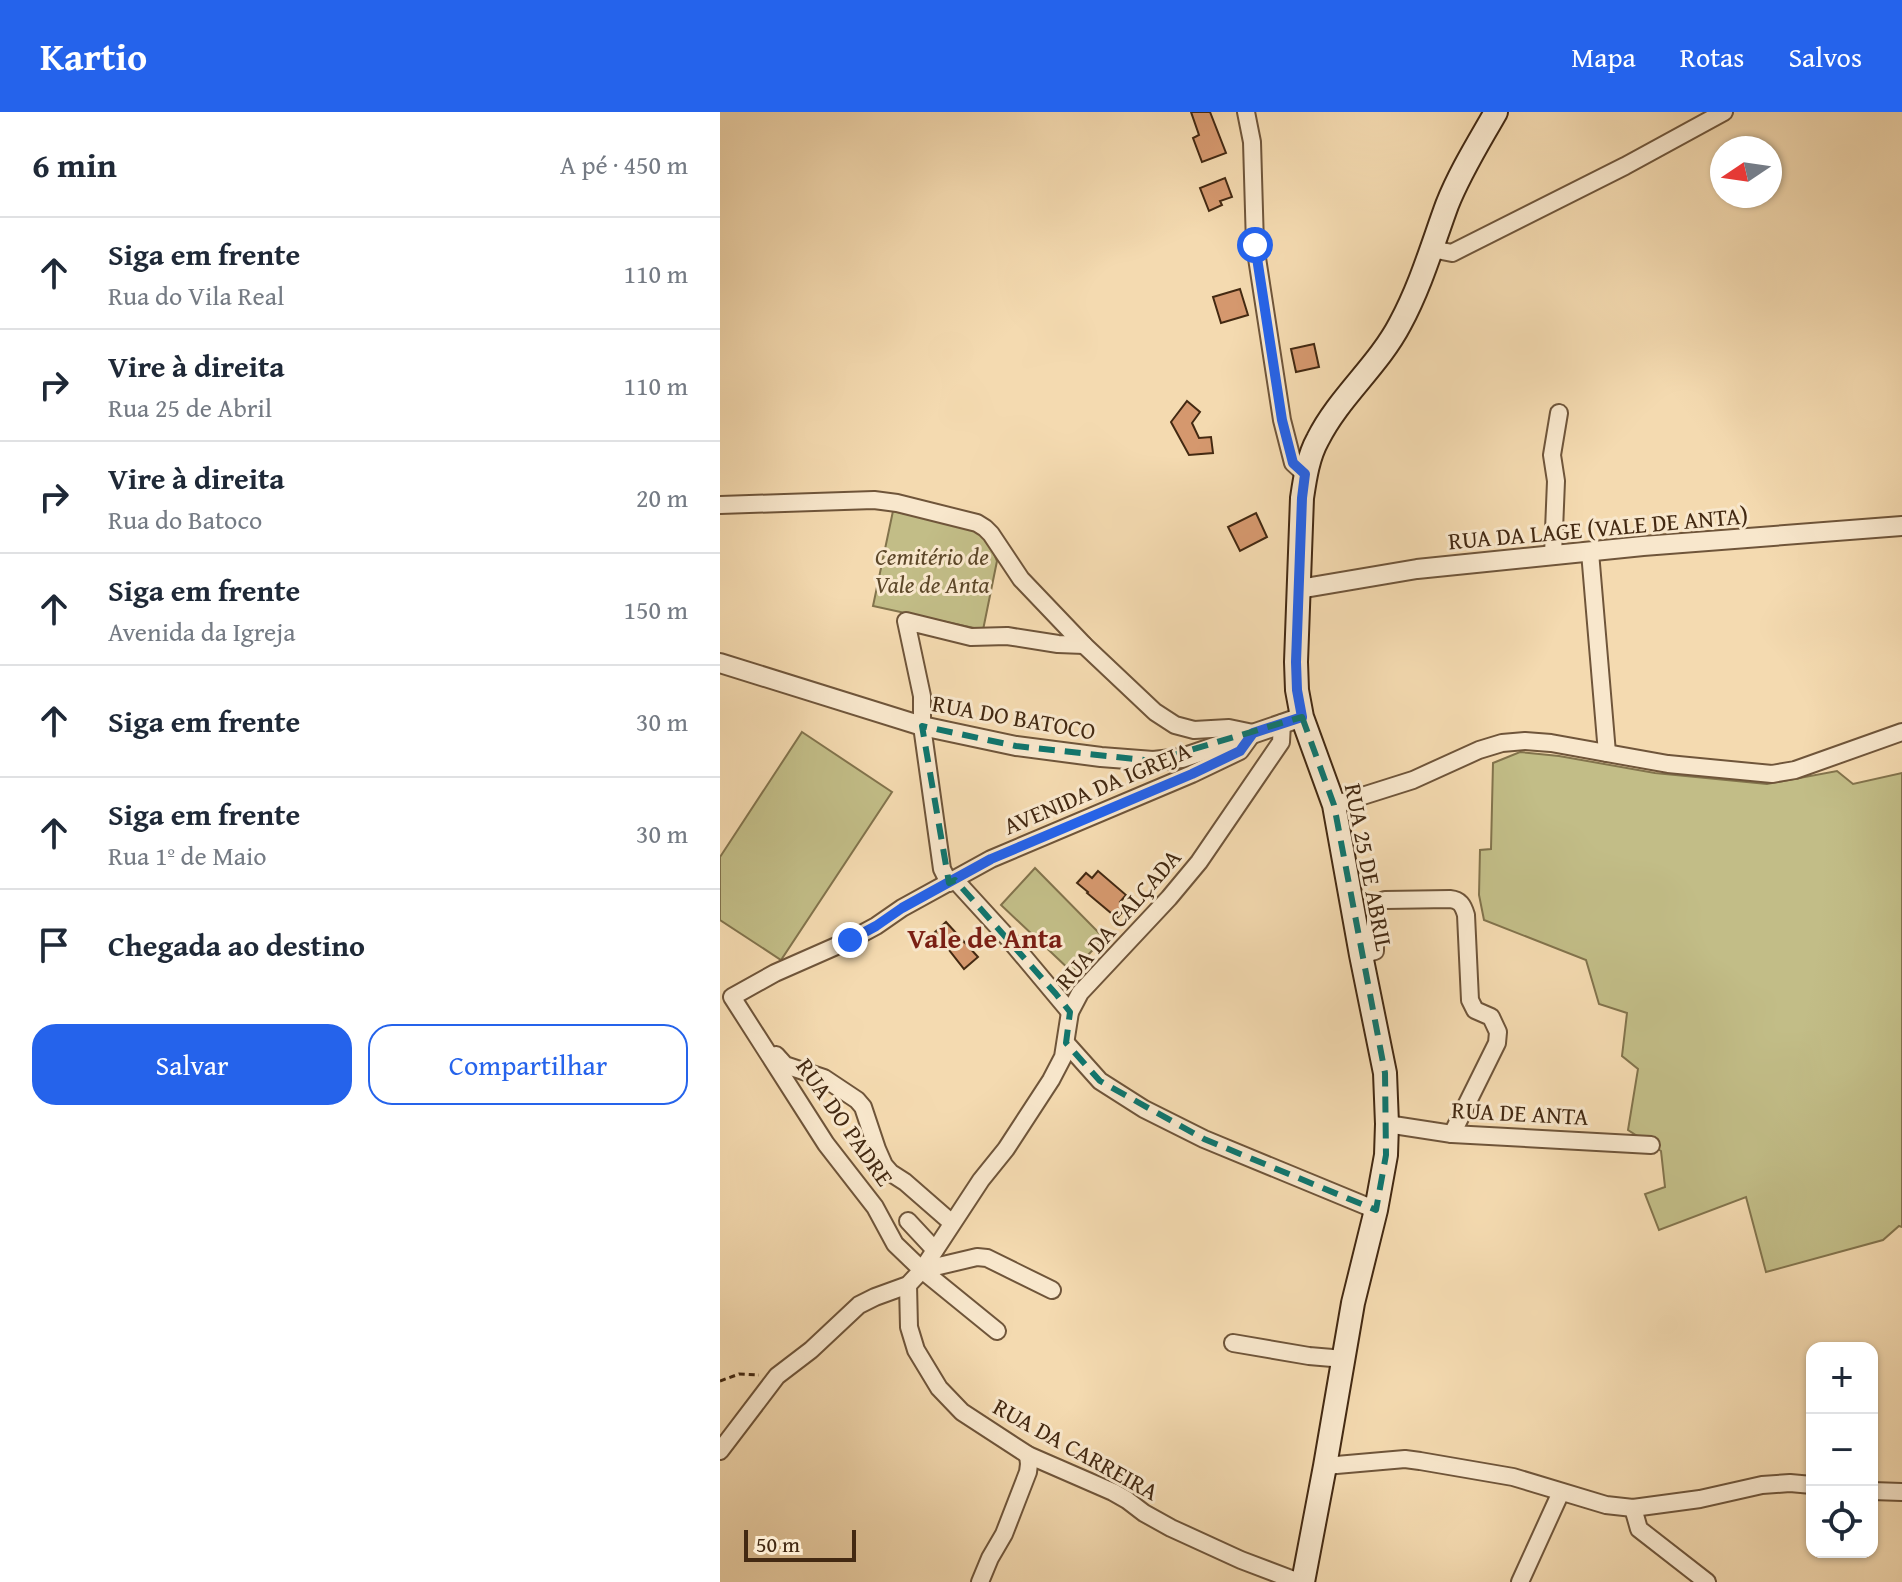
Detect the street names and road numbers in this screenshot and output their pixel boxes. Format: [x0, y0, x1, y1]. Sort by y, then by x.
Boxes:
street label: RUA DA LAGE (VALE DE ANTA) [1447, 497, 1749, 559]
street label: RUA DO BATOCO [930, 685, 1098, 749]
street label: AVENIDA DA IGREJA [998, 733, 1197, 843]
street label: RUA 25 DE ABRIL [1336, 780, 1402, 954]
street label: RUA DA CALÇADA [1047, 841, 1189, 997]
street label: RUA DO PADRE [788, 1051, 902, 1193]
street label: RUA DE ANTA [1451, 1092, 1590, 1134]
street label: RUA DA CARREIRA [987, 1389, 1166, 1509]

